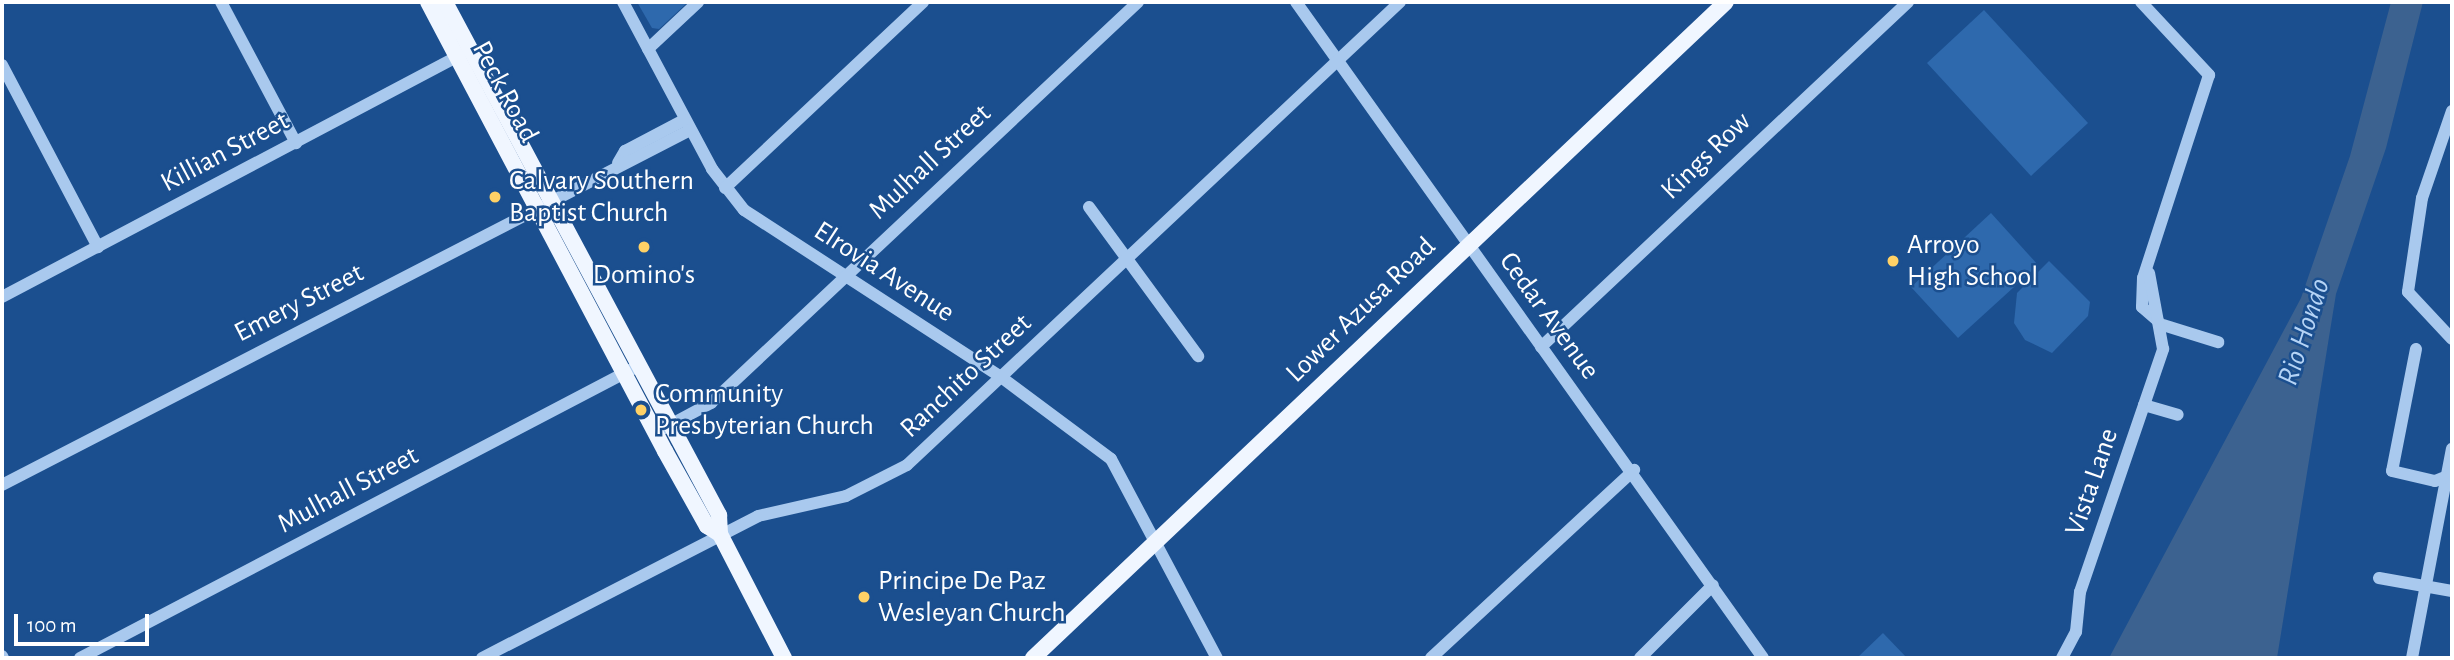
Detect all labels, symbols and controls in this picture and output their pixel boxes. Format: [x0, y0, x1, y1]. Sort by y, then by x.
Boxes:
street label: Peck Road [464, 35, 546, 149]
street label: Mulhall Street [862, 97, 998, 227]
street label: Killian Street [155, 104, 295, 200]
street label: Kings Row [1654, 105, 1758, 207]
place label: Calvary Southern Baptist Church [509, 164, 694, 230]
marker: Calvary Southern Baptist Church [487, 189, 503, 205]
street label: Elrovia Avenue [808, 214, 960, 330]
place label: Arroyo High School [1907, 228, 2038, 294]
street label: Lower Azusa Road [1279, 230, 1443, 390]
marker: Domino's [636, 239, 652, 255]
street label: Cedar Avenue [1492, 246, 1606, 386]
marker: Arroyo High School [1885, 253, 1901, 269]
street label: Emery Street [229, 256, 369, 350]
place label: Domino's [593, 258, 695, 292]
water label: Rio Hondo [2270, 274, 2338, 390]
street label: Ranchito Street [893, 307, 1039, 445]
place label: Community Presbyterian Church [655, 377, 874, 443]
marker: Community Presbyterian Church [633, 402, 649, 418]
street label: Vista Lane [2058, 424, 2126, 540]
street label: Mulhall Street [272, 439, 424, 541]
place label: Principe De Paz Wesleyan Church [878, 564, 1066, 630]
marker: Principe De Paz Wesleyan Church [856, 589, 872, 605]
scale bar [18, 600, 152, 644]
text: 100 m [27, 615, 77, 636]

